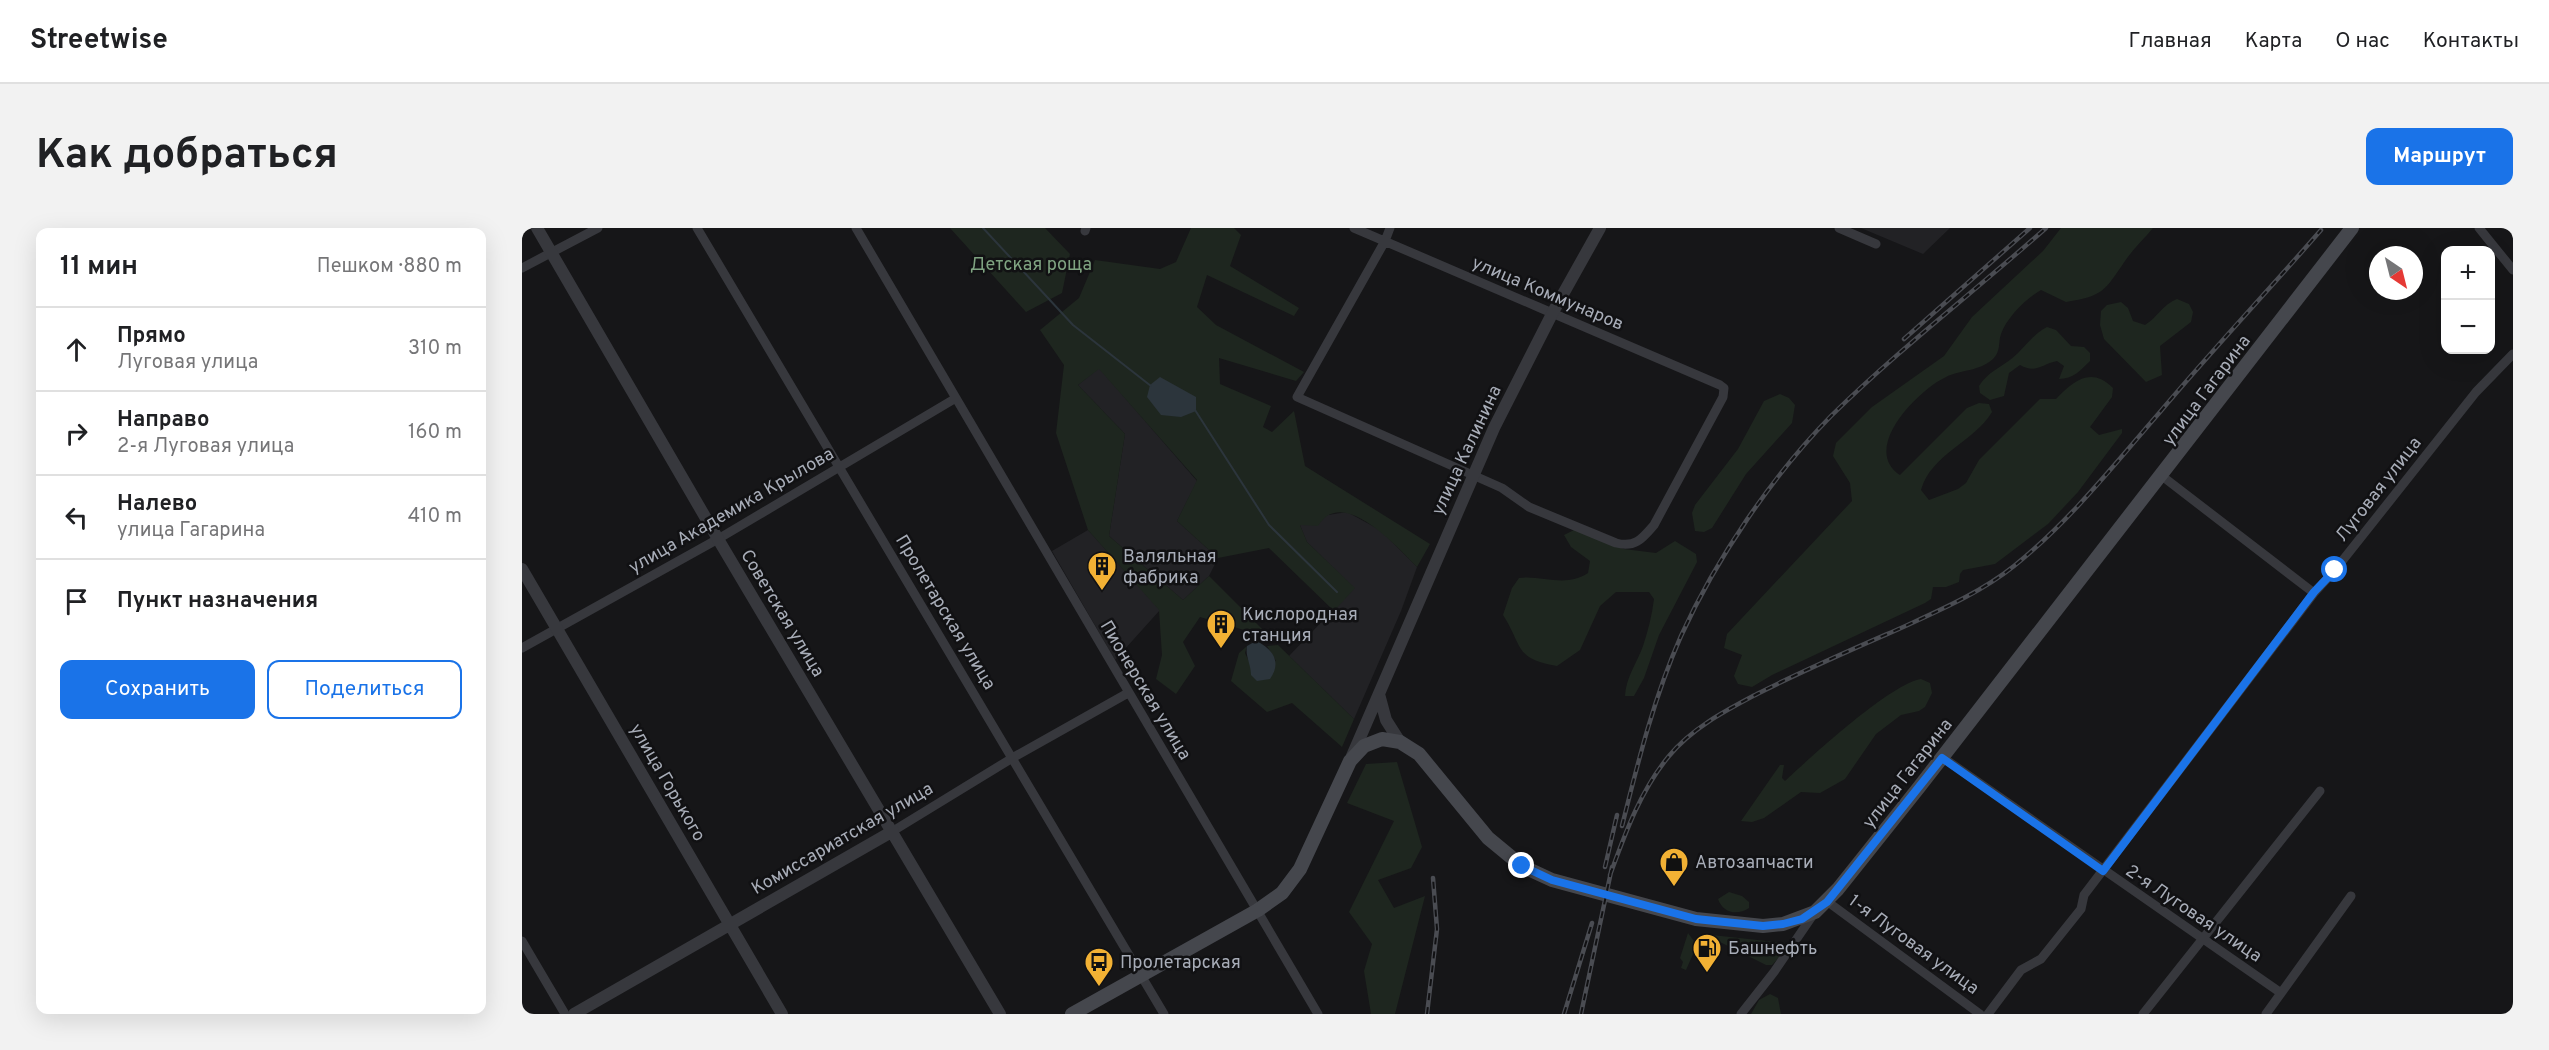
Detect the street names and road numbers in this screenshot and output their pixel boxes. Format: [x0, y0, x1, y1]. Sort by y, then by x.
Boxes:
street label: улица Коммунаров [1468, 252, 1627, 337]
street label: улица Гагарина [2158, 331, 2256, 451]
street label: улица Калинина [1427, 382, 1508, 519]
street label: Луговая улица [2331, 433, 2427, 547]
street label: улица Академика Крылова [625, 443, 838, 580]
street label: Пролетарская улица [889, 531, 1000, 694]
street label: Советская улица [735, 546, 829, 682]
street label: Пионерская улица [1094, 617, 1196, 765]
street label: улица Гагарина [1858, 714, 1958, 833]
street label: улица Горького [624, 720, 710, 846]
street label: Комиссариатская улица [748, 778, 938, 901]
street label: 2-я Луговая улица [2121, 860, 2266, 968]
street label: 1-я Луговая улица [1843, 890, 1983, 1000]

